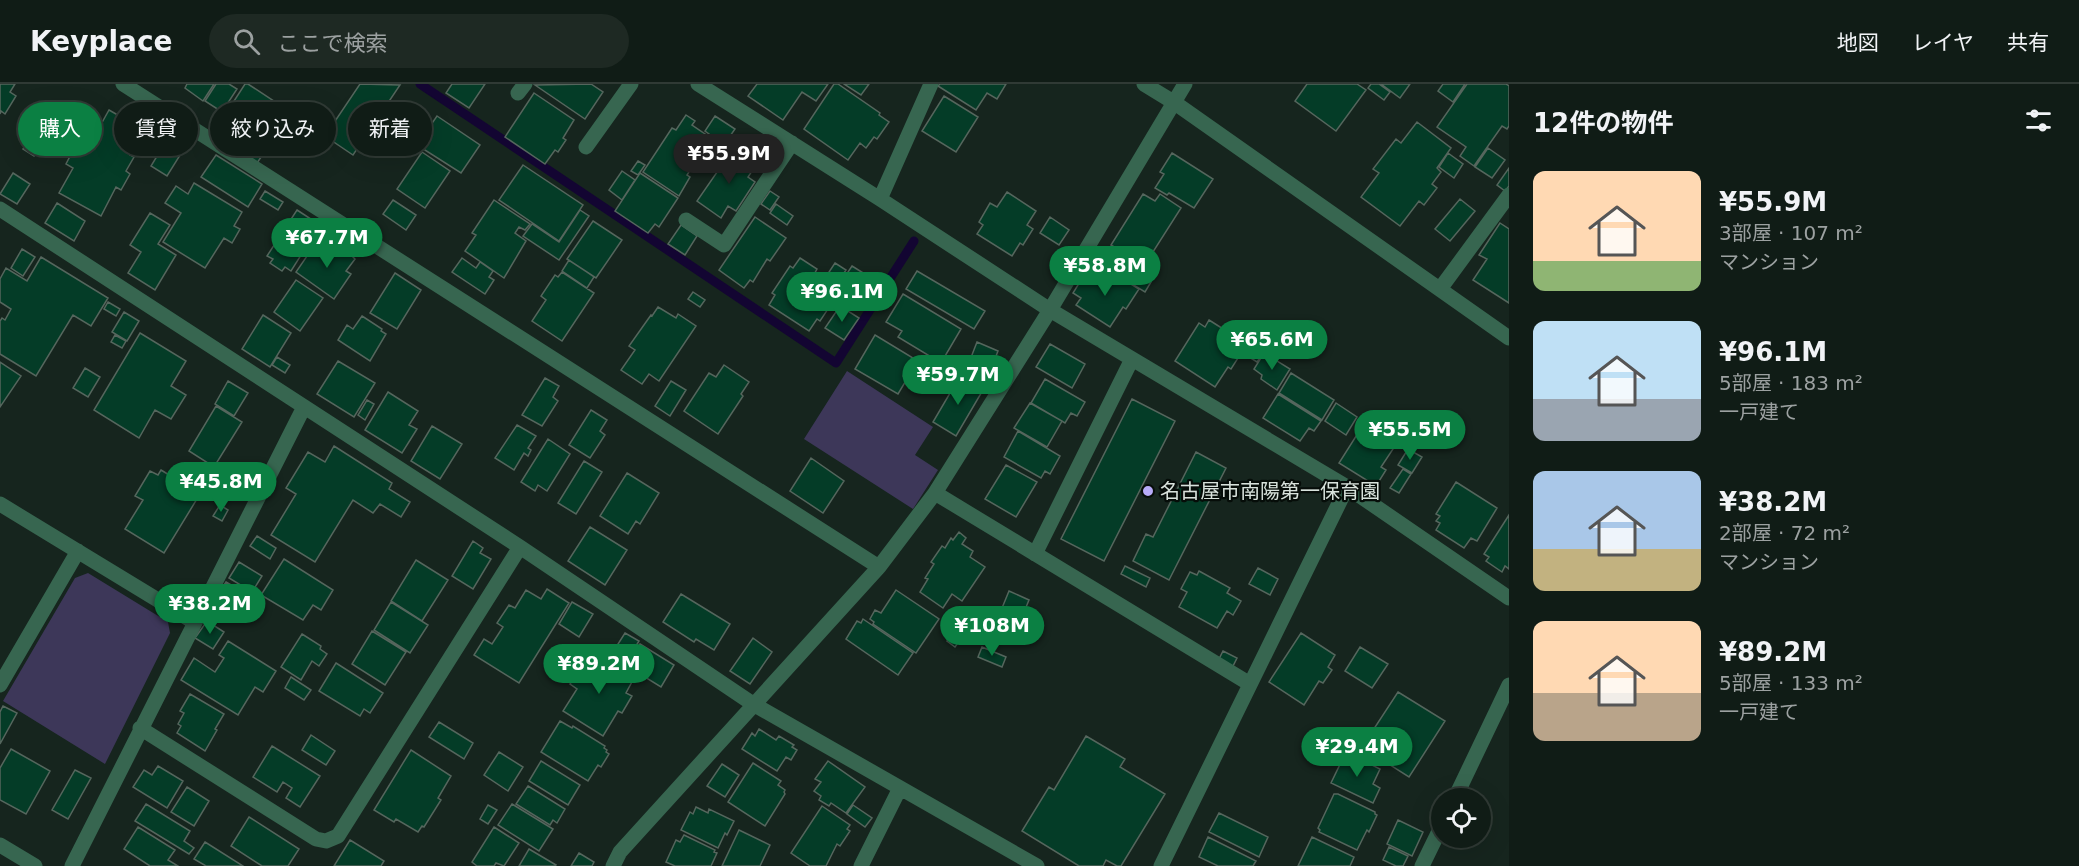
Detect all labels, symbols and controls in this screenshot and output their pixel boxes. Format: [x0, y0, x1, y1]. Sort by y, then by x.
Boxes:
search box [209, 14, 629, 68]
text: Keyplace [30, 25, 173, 58]
icon: search [230, 25, 263, 58]
text: ここで検索 [278, 31, 388, 56]
text: 地図 [1837, 31, 1879, 55]
text: レイヤ [1912, 31, 1974, 55]
text: 共有 [2007, 31, 2049, 55]
chip: 購入 [18, 102, 102, 156]
chip: 賃貸 [114, 102, 198, 156]
chip: 絞り込み [210, 102, 336, 156]
chip: 新着 [348, 102, 432, 156]
icon: filters [2022, 104, 2055, 137]
text: 12件の物件 [1533, 108, 1673, 138]
pin: ¥55.9M [680, 134, 778, 185]
text: ¥55.9M [687, 141, 771, 165]
text: ¥55.9M [1719, 187, 1827, 217]
icon: home [1581, 195, 1653, 267]
pin: ¥67.7M [278, 218, 376, 269]
text: 3部屋 · 107 m² [1719, 221, 1863, 245]
text: ¥67.7M [285, 225, 369, 249]
pin: ¥58.8M [1056, 246, 1154, 297]
text: マンション [1719, 250, 1819, 274]
text: ¥58.8M [1063, 253, 1147, 277]
pin: ¥96.1M [793, 272, 891, 323]
text: ¥96.1M [800, 279, 884, 303]
pin: ¥65.6M [1223, 320, 1321, 371]
text: ¥65.6M [1230, 327, 1314, 351]
text: ¥96.1M [1719, 337, 1827, 367]
icon: home [1581, 345, 1653, 417]
pin: ¥59.7M [909, 355, 1007, 406]
text: ¥59.7M [916, 362, 1000, 386]
text: 5部屋 · 183 m² [1719, 371, 1863, 395]
text: 一戸建て [1719, 400, 1799, 424]
pin: ¥55.5M [1361, 410, 1459, 461]
text: ¥55.5M [1368, 417, 1452, 441]
pin: ¥45.8M [172, 462, 270, 513]
text: ¥45.8M [179, 469, 263, 493]
place label: 名古屋市南陽第一保育園 [1160, 479, 1380, 503]
marker: 名古屋市南陽第一保育園 [1141, 484, 1155, 498]
text: ¥38.2M [1719, 487, 1827, 517]
icon: home [1581, 495, 1653, 567]
text: 2部屋 · 72 m² [1719, 521, 1850, 545]
text: マンション [1719, 550, 1819, 574]
pin: ¥38.2M [161, 584, 259, 635]
text: ¥38.2M [168, 591, 252, 615]
pin: ¥108M [950, 606, 1034, 657]
text: ¥108M [954, 613, 1030, 637]
text: ¥89.2M [1719, 637, 1827, 667]
pin: ¥89.2M [550, 644, 648, 695]
icon: home [1581, 645, 1653, 717]
text: ¥89.2M [557, 651, 641, 675]
text: 5部屋 · 133 m² [1719, 671, 1863, 695]
text: 一戸建て [1719, 700, 1799, 724]
pin: ¥29.4M [1308, 727, 1406, 778]
text: ¥29.4M [1315, 734, 1399, 758]
map controls [1431, 788, 1491, 848]
button: locate [1431, 788, 1491, 848]

